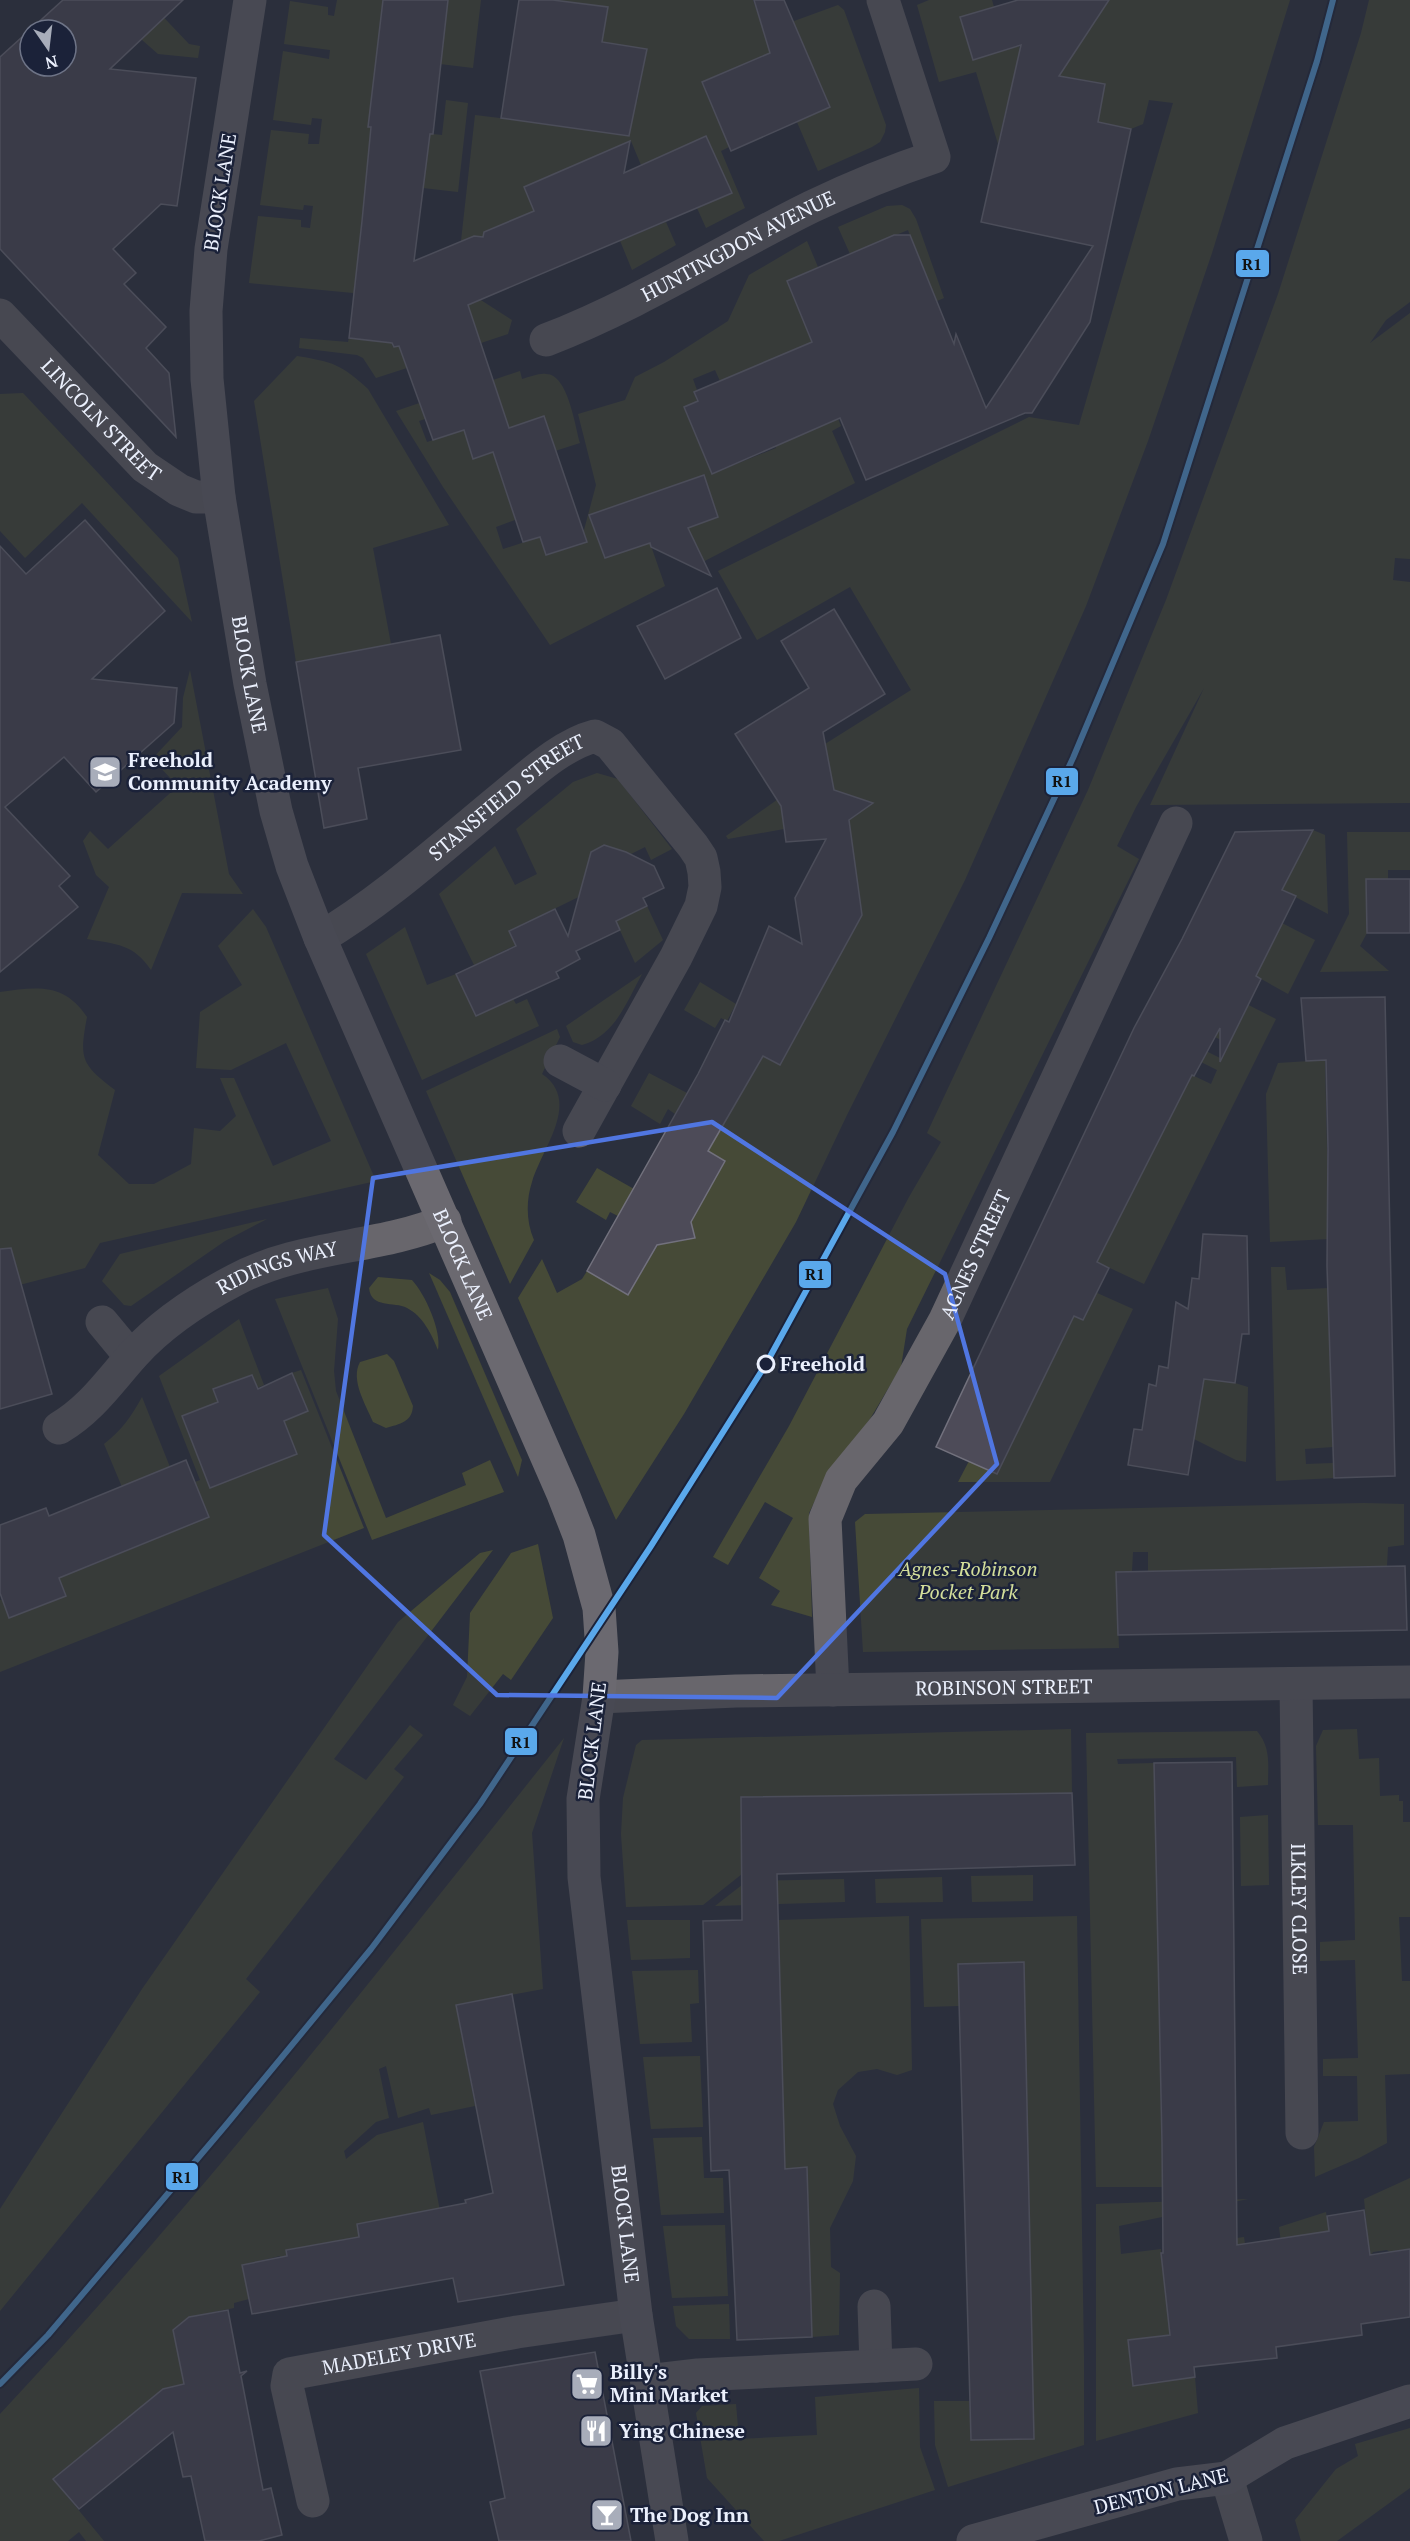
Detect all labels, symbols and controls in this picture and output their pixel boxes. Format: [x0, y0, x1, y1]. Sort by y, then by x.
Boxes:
north arrow [18, 18, 78, 78]
text: N [43, 50, 60, 75]
street label: BLOCK LANE [197, 131, 242, 253]
street label: HUNTINGDON AVENUE [636, 184, 839, 308]
line badge: R1 [1235, 249, 1270, 278]
text: R1 [1242, 253, 1262, 275]
street label: LINCOLN STREET [35, 352, 167, 487]
street label: BLOCK LANE [226, 614, 274, 736]
street label: STANSFIELD STREET [423, 727, 588, 867]
place label: Freehold Community Academy [128, 746, 332, 796]
school or university icon: Freehold Community Academy [87, 754, 123, 790]
line badge: R1 [1045, 767, 1079, 796]
text: R1 [1052, 770, 1072, 792]
street label: AGNES STREET [933, 1185, 1017, 1324]
street label: BLOCK LANE [427, 1204, 499, 1324]
street label: RIDINGS WAY [212, 1234, 340, 1300]
line badge: R1 [798, 1260, 832, 1289]
text: R1 [805, 1263, 825, 1285]
place label: Freehold [780, 1350, 865, 1377]
marker: Freehold [757, 1355, 775, 1373]
park label: Agnes-Robinson Pocket Park [898, 1555, 1037, 1605]
street label: ROBINSON STREET [915, 1672, 1093, 1702]
street label: BLOCK LANE [571, 1680, 612, 1802]
line badge: R1 [504, 1727, 538, 1756]
text: R1 [511, 1731, 531, 1753]
street label: ILKLEY CLOSE [1285, 1843, 1314, 1975]
line badge: R1 [165, 2162, 199, 2191]
street label: BLOCK LANE [605, 2163, 646, 2285]
text: R1 [172, 2166, 192, 2188]
street label: MADELEY DRIVE [320, 2326, 478, 2381]
place label: Billy's Mini Market [610, 2358, 729, 2408]
supermarket icon: Billy's Mini Market [569, 2366, 605, 2402]
restaurant icon: Ying Chinese [578, 2413, 614, 2449]
place label: Ying Chinese [619, 2417, 745, 2444]
street label: DENTON LANE [1091, 2461, 1231, 2520]
bar icon: The Dog Inn [589, 2497, 625, 2533]
place label: The Dog Inn [630, 2501, 749, 2528]

